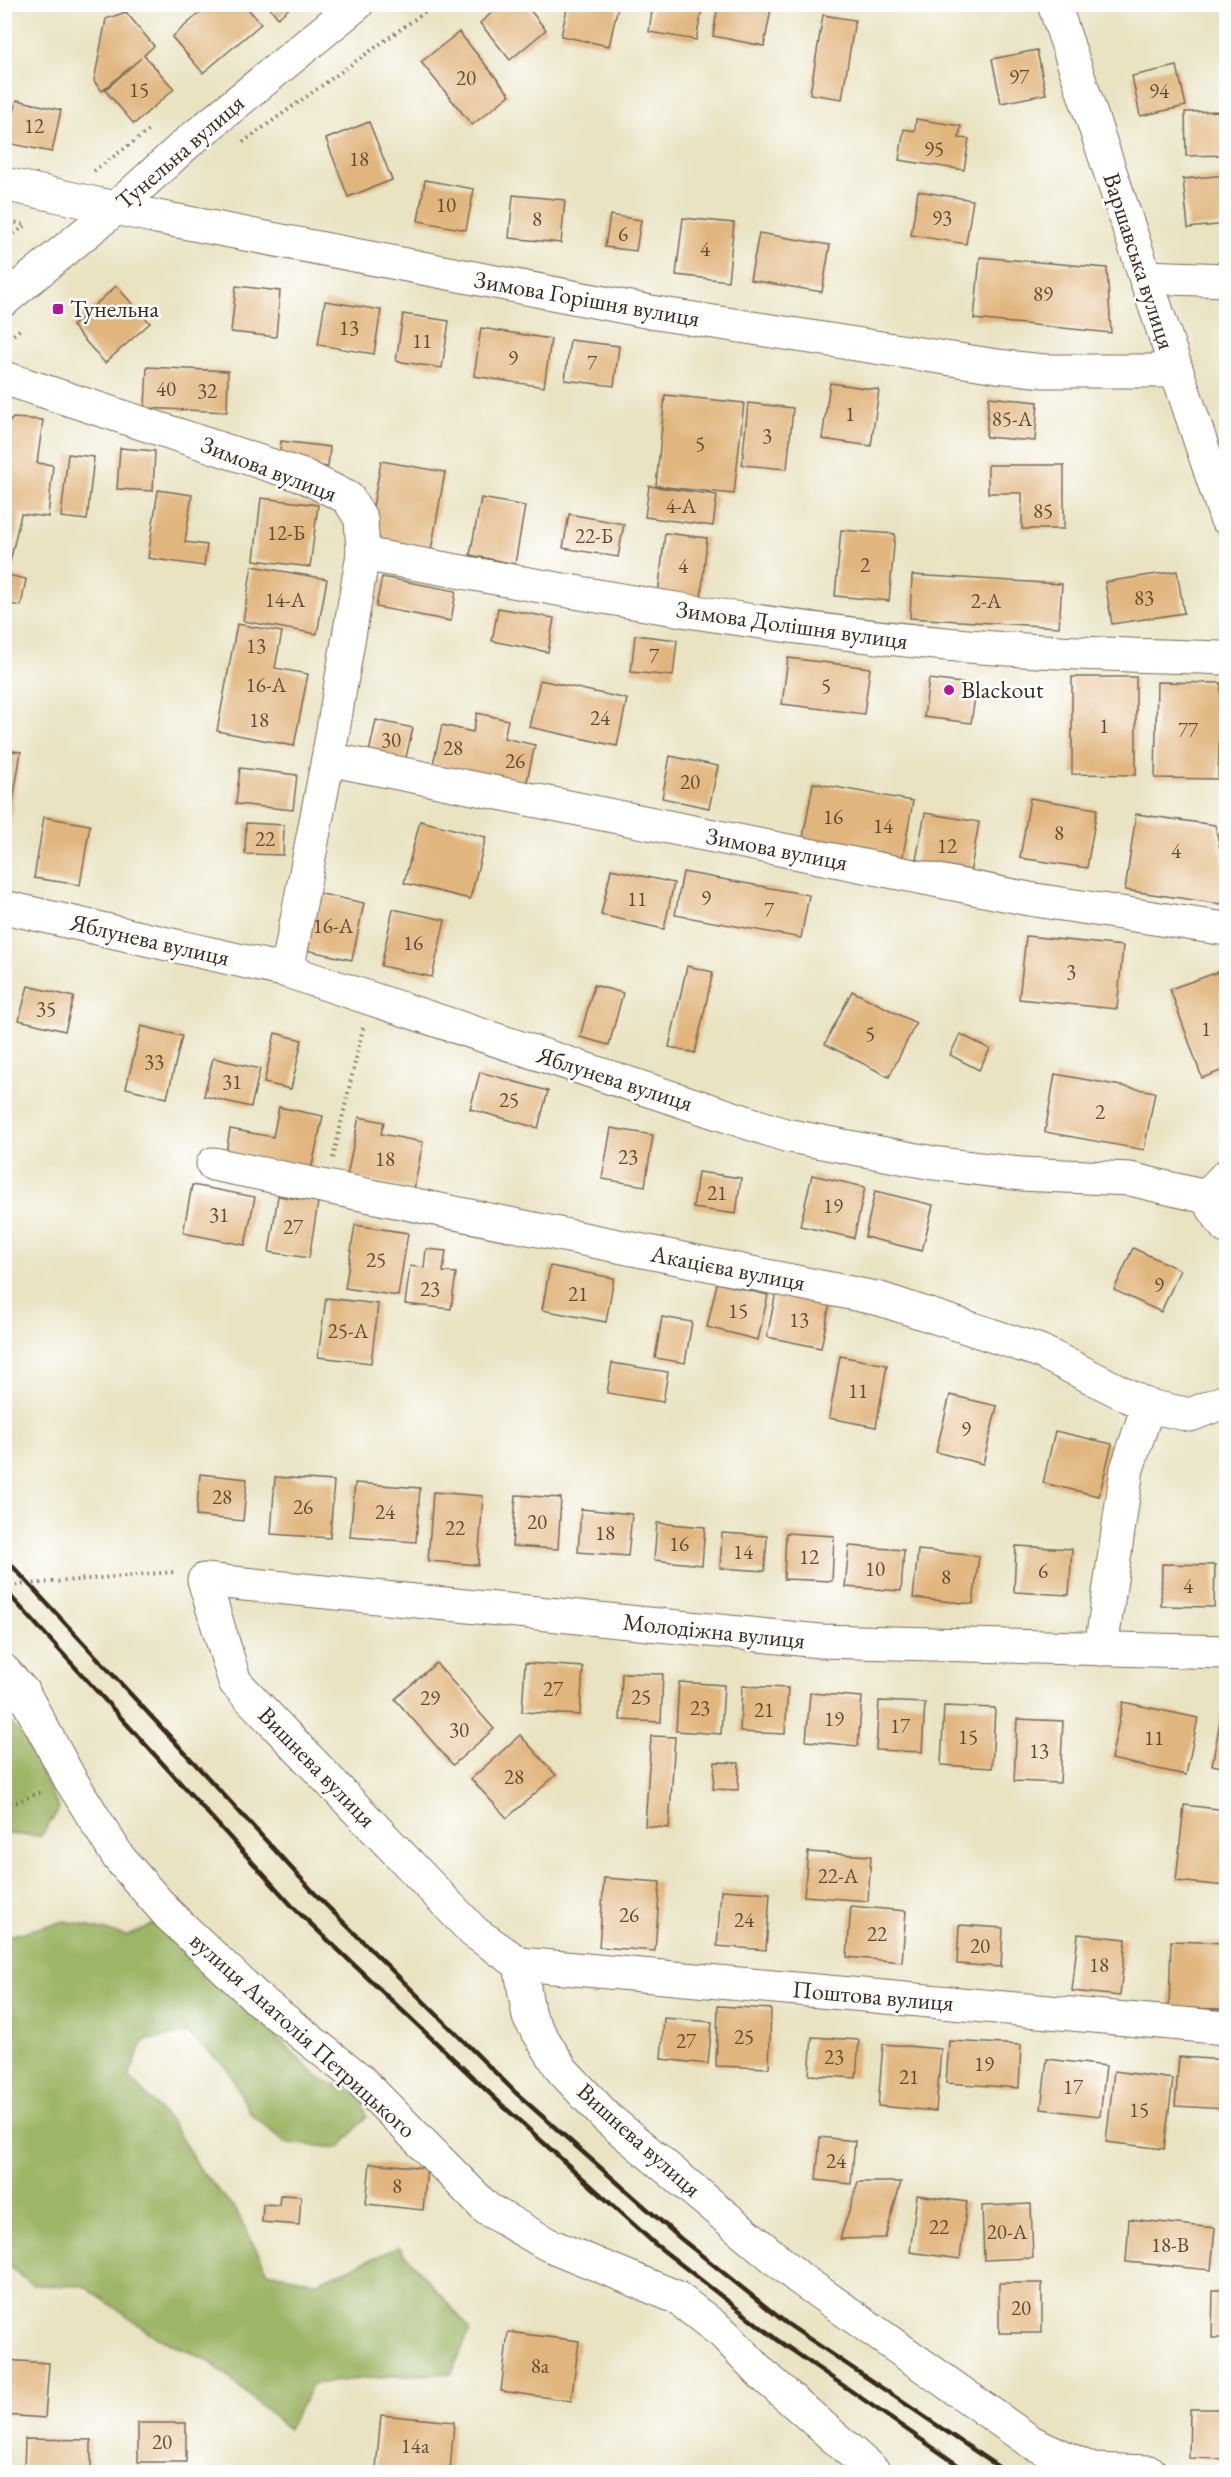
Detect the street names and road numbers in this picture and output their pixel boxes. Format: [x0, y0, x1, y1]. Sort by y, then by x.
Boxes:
street label: Тунельна вулиця [109, 87, 251, 216]
street label: Варшавська вулиця [1096, 169, 1183, 353]
street label: Зимова Горішня вулиця [472, 263, 703, 334]
street label: Зимова вулиця [197, 428, 342, 509]
street label: Зимова Долішня вулиця [674, 593, 910, 656]
street label: Зимова вулиця [704, 820, 851, 877]
street label: Яблунева вулиця [67, 906, 233, 973]
street label: Яблунева вулиця [532, 1038, 697, 1118]
street label: Акацієва вулиця [647, 1237, 808, 1298]
street label: Молодіжна вулиця [622, 1606, 807, 1655]
street label: Вишнева вулиця [252, 1699, 383, 1834]
street label: вулиця Анатолія Петрицького [184, 1925, 423, 2144]
street label: Поштова вулиця [791, 1973, 955, 2018]
street label: Вишнева вулиця [571, 2076, 708, 2204]

